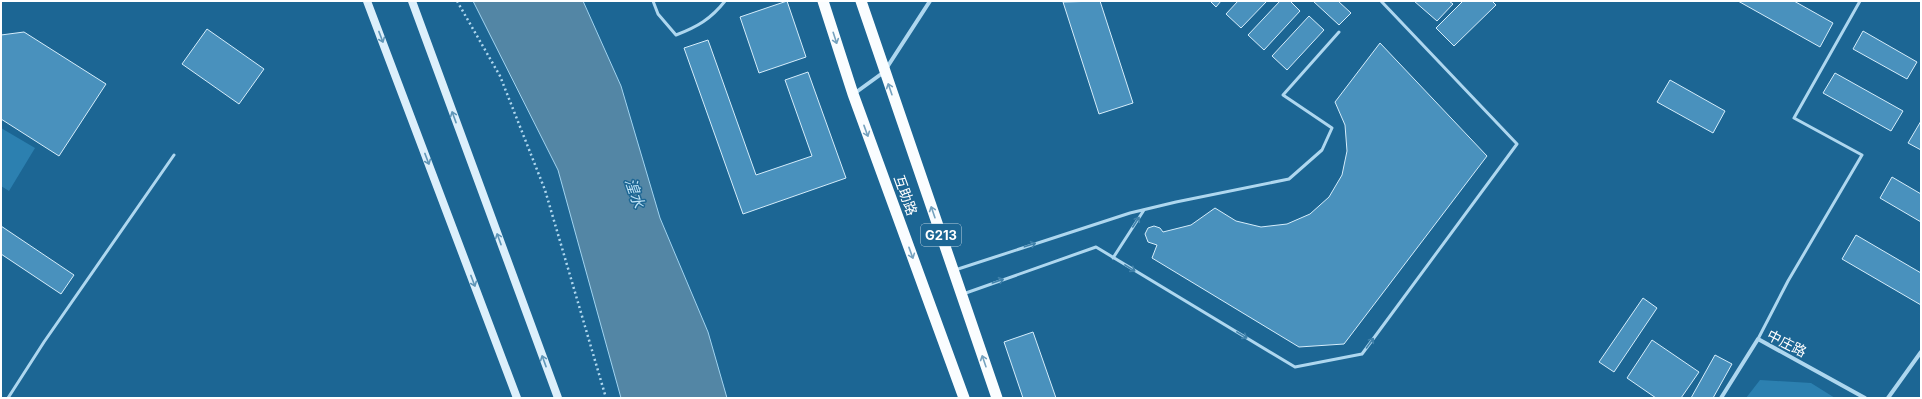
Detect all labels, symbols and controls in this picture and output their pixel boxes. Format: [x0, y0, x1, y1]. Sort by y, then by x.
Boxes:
one-way arrow [378, 31, 386, 43]
one-way arrow [832, 31, 839, 44]
one-way arrow [886, 83, 893, 96]
one-way arrow [450, 112, 458, 124]
one-way arrow [863, 124, 871, 136]
one-way arrow [424, 153, 432, 165]
street label: 互助路 [891, 172, 921, 218]
water label: 湟水 [621, 176, 649, 211]
one-way arrow [928, 206, 936, 218]
one-way arrow [1133, 216, 1141, 228]
road number: G213 [921, 224, 961, 246]
one-way arrow [495, 234, 503, 246]
one-way arrow [1024, 241, 1036, 249]
one-way arrow [908, 246, 915, 259]
one-way arrow [1124, 264, 1135, 272]
one-way arrow [469, 274, 477, 286]
one-way arrow [992, 277, 1004, 285]
street label: 中庄路 [1764, 326, 1810, 360]
one-way arrow [1236, 331, 1248, 339]
one-way arrow [1366, 337, 1374, 348]
one-way arrow [540, 356, 548, 368]
one-way arrow [980, 356, 988, 368]

